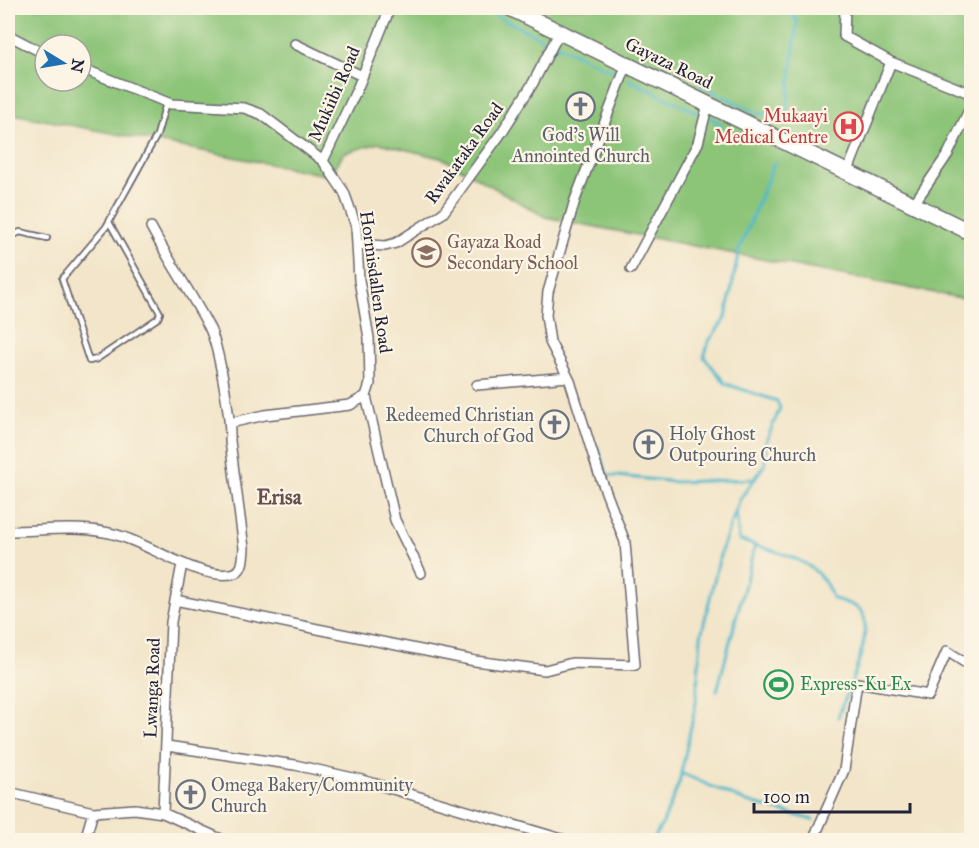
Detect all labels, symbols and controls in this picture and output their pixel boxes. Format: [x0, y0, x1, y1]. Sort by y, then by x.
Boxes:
street label: Gayaza Road [622, 32, 716, 94]
north arrow [33, 33, 93, 93]
street label: Mukiibi Road [303, 43, 365, 145]
text: N [67, 57, 88, 75]
church icon: God’s Will Annointed Church [565, 90, 597, 122]
street label: Rwakataka Road [420, 98, 508, 208]
place label: Mukaayi Medical Centre [714, 105, 828, 148]
hospital icon: Mukaayi Medical Centre [833, 110, 865, 142]
place label: God’s Will Annointed Church [511, 124, 650, 167]
street label: Hormisdallen Road [355, 209, 397, 355]
place label: Gayaza Road Secondary School [447, 231, 578, 274]
school or university icon: Gayaza Road Secondary School [410, 236, 442, 268]
place label: Redeemed Christian Church of God [385, 404, 534, 447]
church icon: Redeemed Christian Church of God [539, 409, 571, 441]
place label: Holy Ghost Outpouring Church [669, 423, 816, 467]
church icon: Holy Ghost Outpouring Church [632, 428, 664, 460]
district label: Erisa [256, 484, 303, 510]
street label: Lwanga Road [139, 637, 166, 739]
sports icon: Express-Ku Ex [763, 668, 795, 700]
place label: Express-Ku Ex [800, 673, 911, 695]
place label: Omega Bakery/Community Church [211, 774, 414, 817]
scale bar [754, 776, 910, 814]
church icon: Omega Bakery/Community Church [174, 779, 206, 811]
text: 100 m [763, 786, 810, 808]

